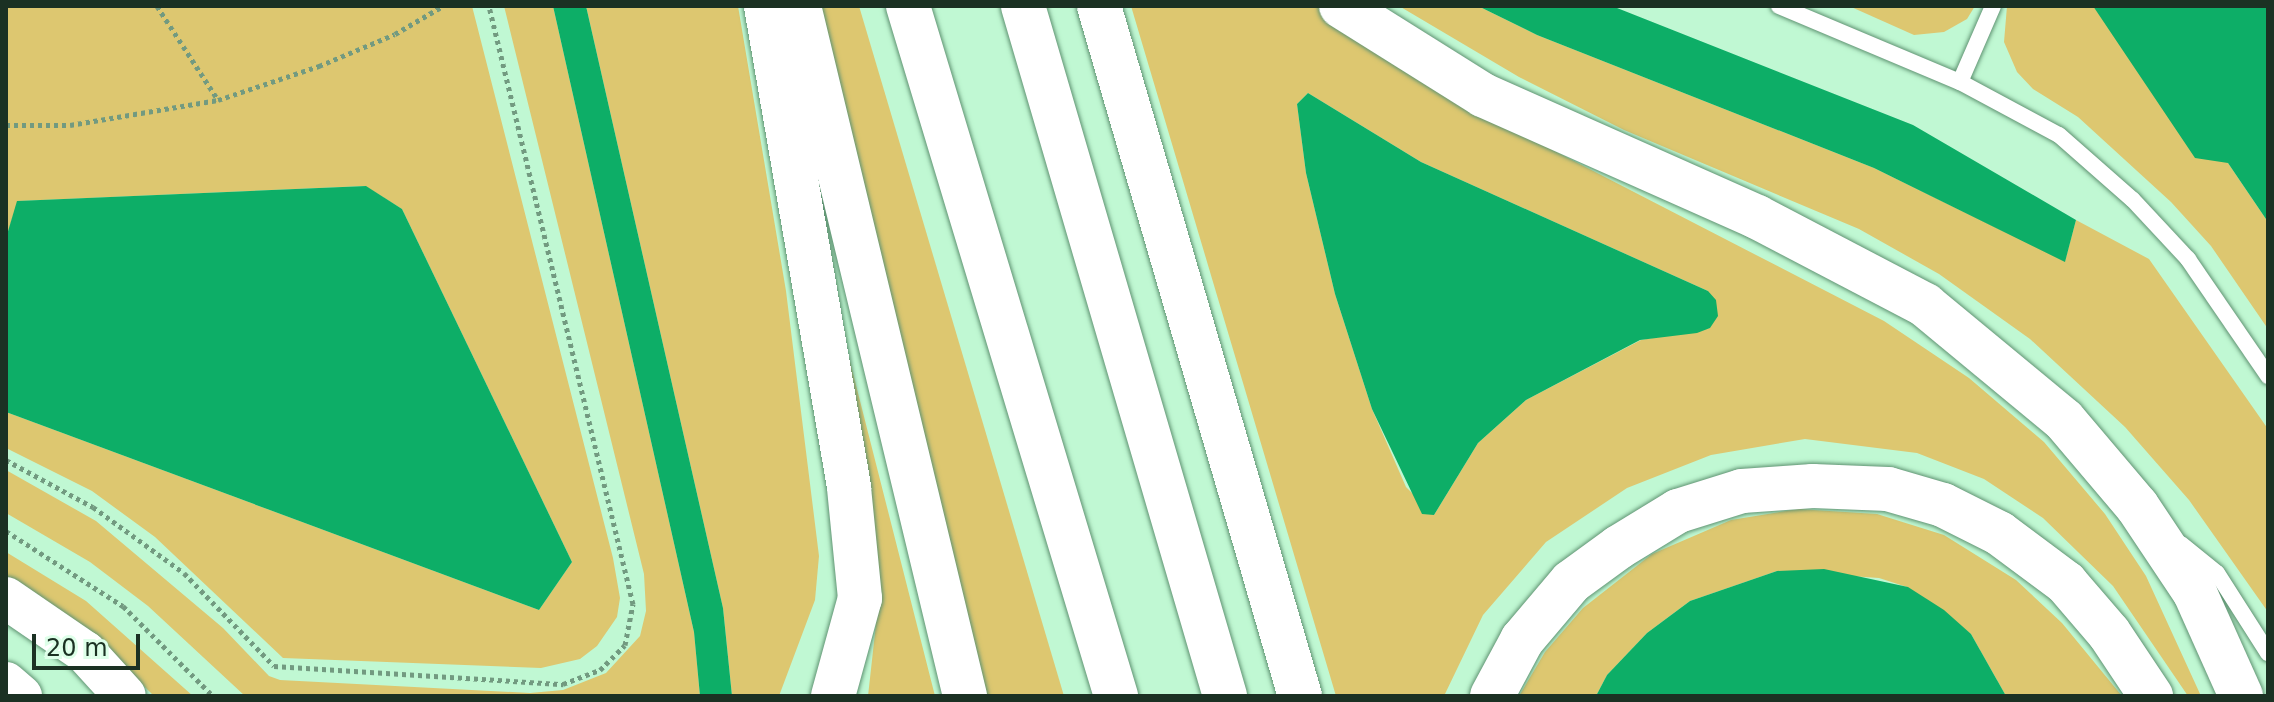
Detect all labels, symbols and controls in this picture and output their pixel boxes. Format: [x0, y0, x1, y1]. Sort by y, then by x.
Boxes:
scale bar [36, 618, 144, 668]
text: 20 m [46, 634, 108, 662]

